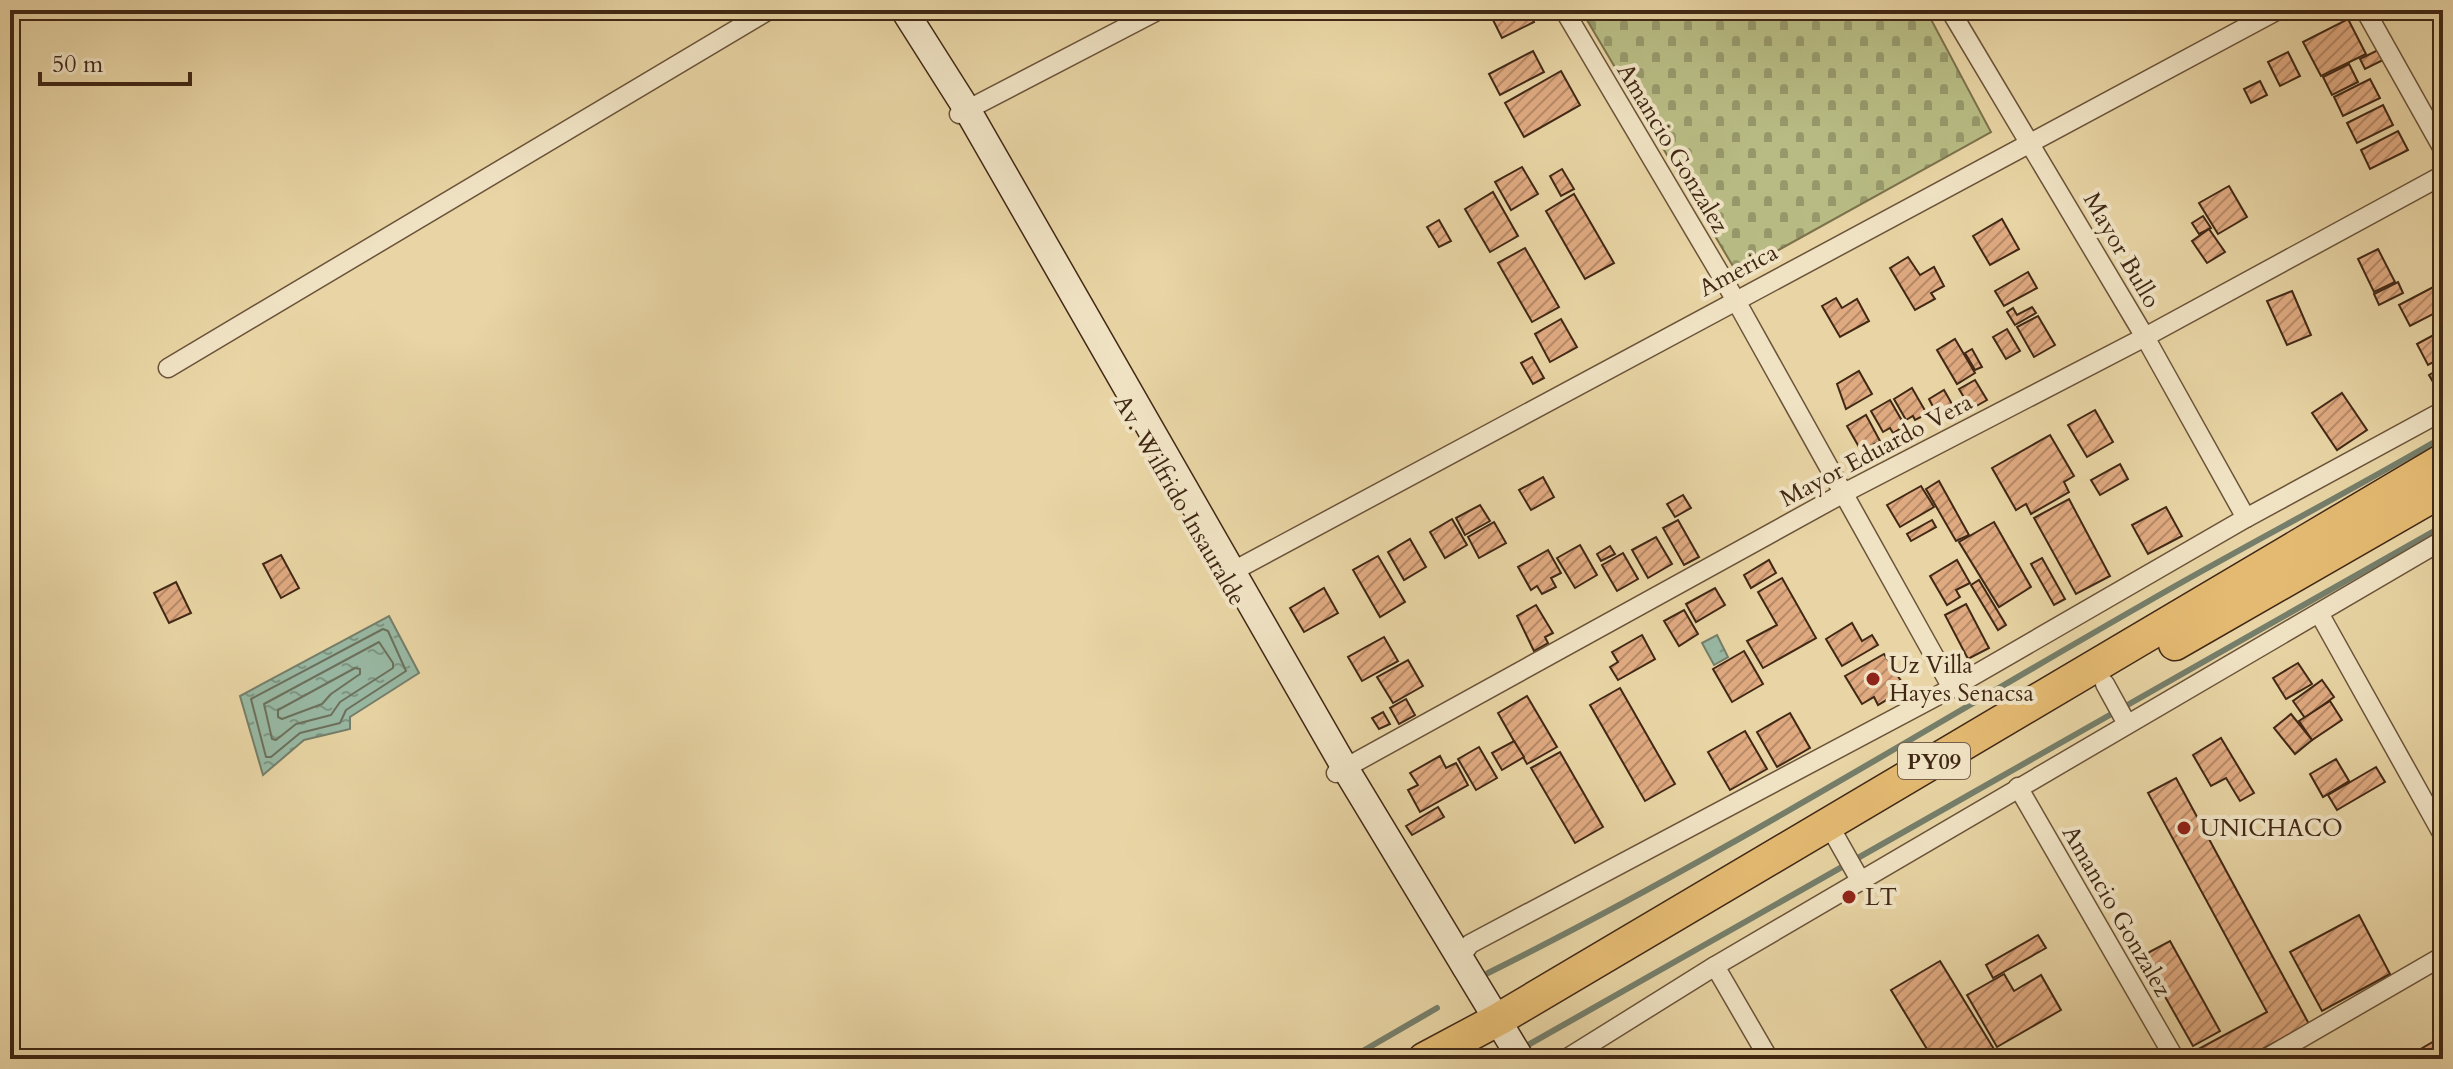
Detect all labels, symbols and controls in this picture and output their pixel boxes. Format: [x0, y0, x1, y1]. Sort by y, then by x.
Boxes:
scale bar [40, 36, 190, 86]
text: 50 m [52, 48, 104, 81]
street label: Amancio Gonzalez [1609, 57, 1737, 240]
street label: Mayor Bullo [2075, 186, 2168, 314]
street label: America [1693, 236, 1784, 305]
street label: Mayor Eduardo Vera [1774, 385, 1979, 515]
street label: Av. Wilfrido Insauralde [1106, 389, 1253, 612]
place label: Uz Villa Hayes Senacsa [1889, 649, 2034, 710]
marker: Uz Villa Hayes Senacsa [1864, 670, 1882, 688]
road number: PY09 [1898, 743, 1970, 779]
place label: UNICHACO [2200, 812, 2343, 845]
street label: Amancio Gonzalez [2054, 819, 2179, 1003]
marker: UNICHACO [2175, 819, 2193, 837]
place label: LT [1865, 881, 1897, 914]
marker: LT [1840, 888, 1858, 906]

